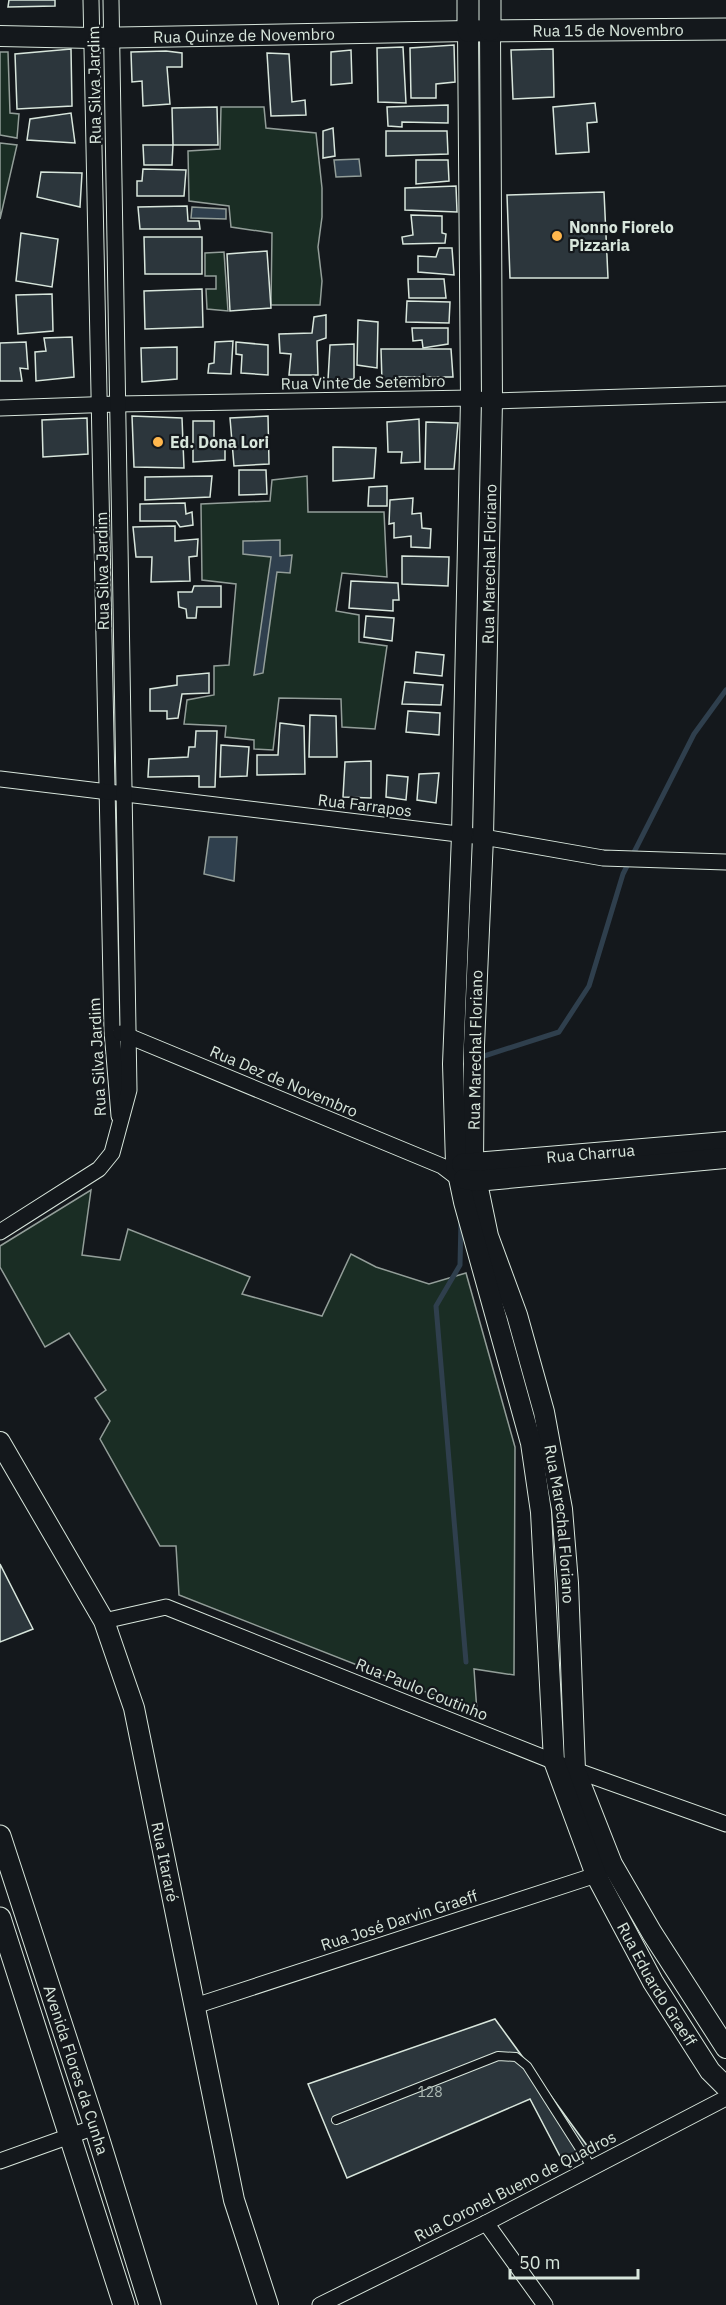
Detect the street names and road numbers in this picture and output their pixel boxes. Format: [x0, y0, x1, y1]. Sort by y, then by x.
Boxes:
street label: Rua 15 de Novembro [532, 19, 684, 41]
street label: Rua Quinze de Novembro [153, 23, 335, 47]
street label: Rua Silva Jardim [83, 25, 105, 145]
street label: Rua Vinte de Setembro [280, 371, 446, 393]
street label: Rua Marechal Floriano [478, 484, 500, 644]
street label: Rua Silva Jardim [91, 511, 113, 631]
street label: Rua Farrapos [317, 789, 413, 821]
street label: Rua Marechal Floriano [464, 970, 486, 1130]
street label: Rua Silva Jardim [84, 997, 110, 1117]
street label: Rua Dez de Novembro [207, 1041, 361, 1121]
street label: Rua Charrua [546, 1140, 636, 1167]
street label: Rua Marechal Floriano [540, 1443, 579, 1604]
street label: Rua Paulo Coutinho [353, 1653, 491, 1725]
street label: Rua Itararé [147, 1820, 183, 1904]
street label: Rua José Darvin Graeff [318, 1885, 480, 1955]
street label: Rua Eduardo Graeff [613, 1919, 701, 2050]
street label: Avenida Flores da Cunha [39, 1983, 113, 2158]
street label: Rua Coronel Bueno de Quadros [411, 2126, 619, 2246]

